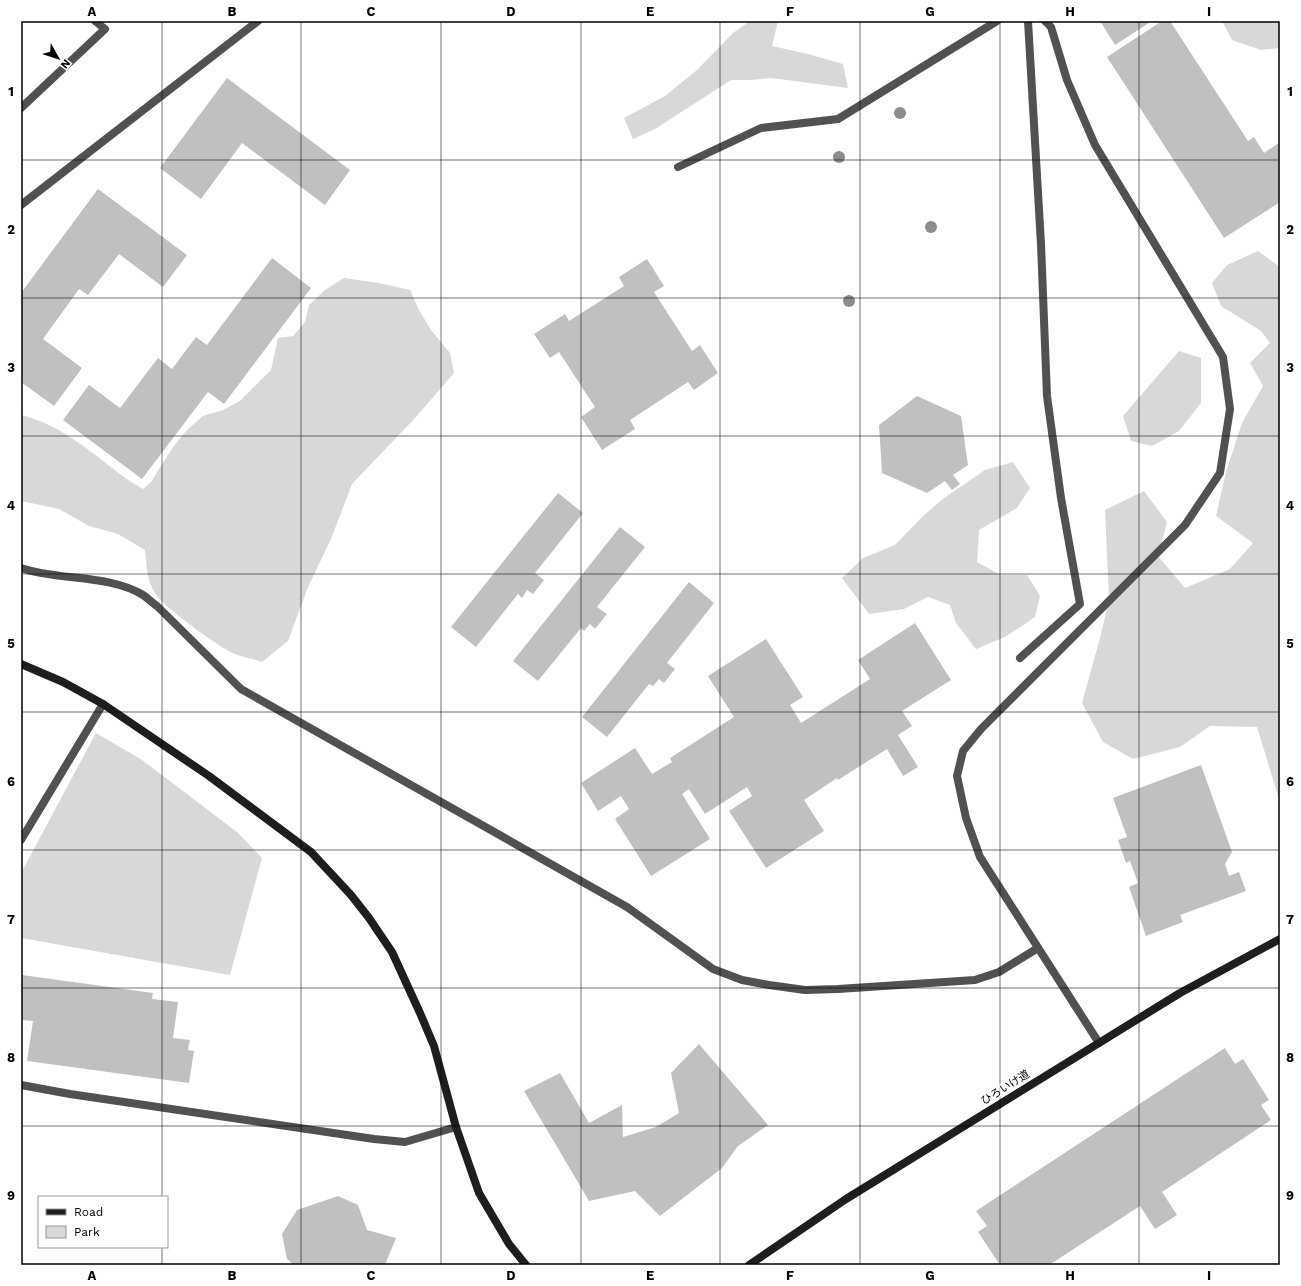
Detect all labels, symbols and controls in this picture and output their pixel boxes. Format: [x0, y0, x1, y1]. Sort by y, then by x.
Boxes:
text: A [88, 4, 97, 19]
text: B [228, 4, 237, 19]
text: C [367, 4, 376, 19]
text: D [506, 4, 516, 19]
text: E [646, 4, 654, 19]
text: F [786, 4, 794, 19]
text: G [925, 4, 935, 19]
text: H [1065, 4, 1075, 19]
text: I [1207, 4, 1211, 19]
north arrow [38, 38, 78, 78]
text: N [58, 57, 73, 71]
text: 1 [8, 84, 14, 99]
text: 1 [1287, 84, 1293, 99]
text: 2 [7, 222, 15, 237]
text: 2 [1286, 222, 1294, 237]
text: 3 [7, 360, 15, 375]
text: 3 [1286, 360, 1294, 375]
text: 4 [7, 498, 16, 513]
text: 4 [1286, 498, 1295, 513]
text: 5 [7, 636, 15, 651]
text: 5 [1286, 636, 1294, 651]
text: 6 [7, 774, 15, 789]
text: 6 [1286, 774, 1294, 789]
text: 7 [7, 912, 15, 927]
text: 7 [1286, 912, 1294, 927]
text: 8 [7, 1050, 15, 1065]
text: 8 [1286, 1050, 1294, 1065]
street label: ひろいけ道 [978, 1067, 1032, 1108]
text: 9 [7, 1188, 15, 1203]
text: 9 [1286, 1188, 1294, 1203]
legend [38, 1196, 168, 1248]
text: Road [74, 1205, 103, 1219]
text: Park [74, 1225, 100, 1239]
text: A [88, 1268, 97, 1283]
text: B [228, 1268, 237, 1283]
text: C [367, 1268, 376, 1283]
text: D [506, 1268, 516, 1283]
text: E [646, 1268, 654, 1283]
text: F [786, 1268, 794, 1283]
text: G [925, 1268, 935, 1283]
text: H [1065, 1268, 1075, 1283]
text: I [1207, 1268, 1211, 1283]

